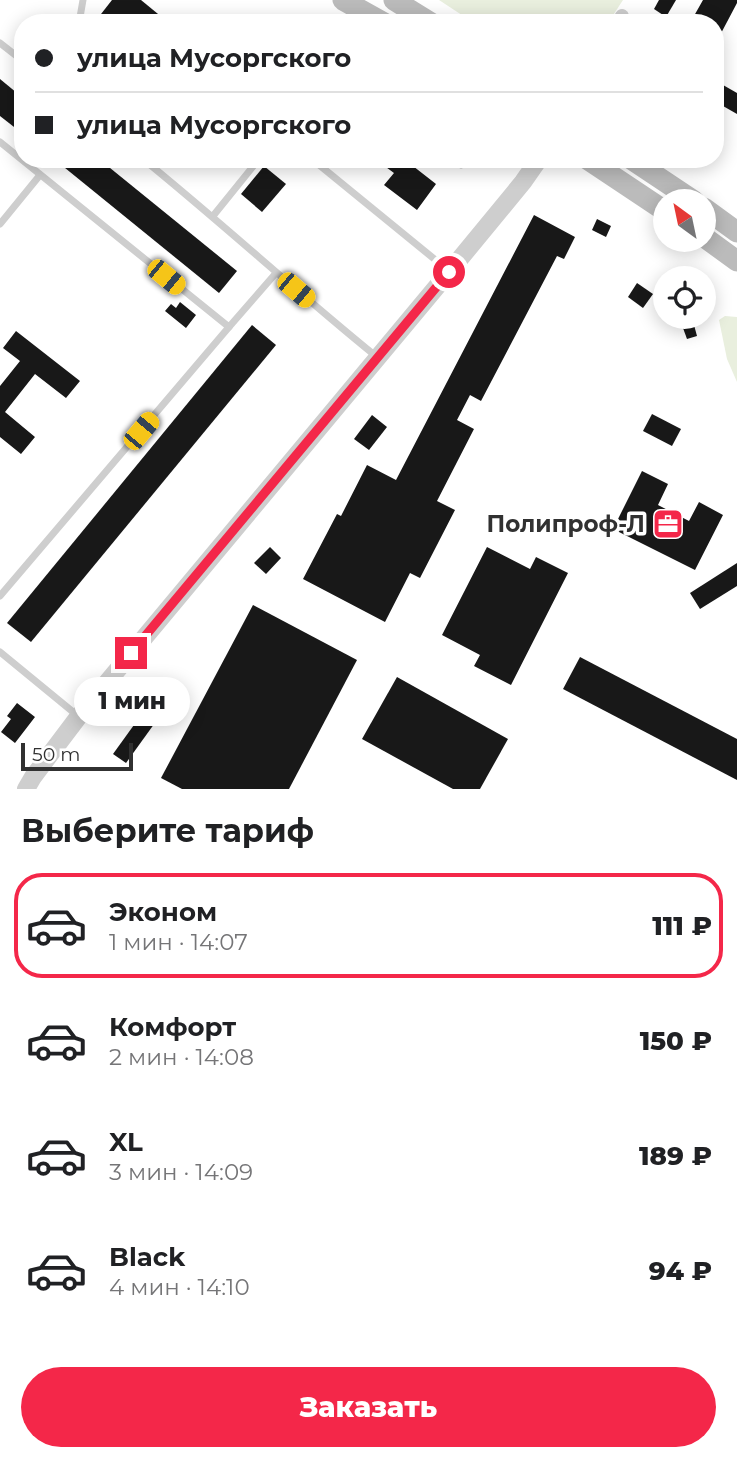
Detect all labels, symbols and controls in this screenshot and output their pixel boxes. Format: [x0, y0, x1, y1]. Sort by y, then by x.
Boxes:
text: улица Мусоргского [77, 42, 351, 74]
text: улица Мусоргского [77, 109, 351, 141]
north arrow [653, 189, 716, 252]
map controls [653, 189, 716, 329]
car [144, 256, 189, 298]
route start [433, 256, 465, 288]
button: locate [653, 266, 716, 329]
car [274, 268, 319, 312]
car [120, 408, 163, 454]
office icon: Полипроф-Л [651, 507, 685, 541]
place label: Полипроф-Л [487, 510, 645, 538]
route end [115, 637, 147, 669]
callout: 1 мин [73, 678, 189, 726]
text: 1 мин [98, 687, 166, 715]
scale bar [21, 740, 133, 772]
text: 50 m [32, 743, 80, 766]
text: Выберите тариф [21, 811, 314, 850]
icon: car [25, 894, 88, 957]
text: Эконом [109, 896, 217, 928]
text: 111 ₽ [652, 910, 712, 942]
text: 1 мин · 14:07 [109, 928, 248, 956]
icon: car [25, 1009, 88, 1072]
text: Комфорт [109, 1011, 236, 1043]
text: 150 ₽ [640, 1025, 712, 1057]
text: 2 мин · 14:08 [109, 1043, 254, 1071]
icon: car [25, 1124, 88, 1187]
text: XL [109, 1126, 143, 1158]
text: 189 ₽ [639, 1140, 712, 1172]
text: 3 мин · 14:09 [109, 1158, 253, 1186]
icon: car [25, 1239, 88, 1302]
text: Black [109, 1241, 185, 1273]
text: 94 ₽ [649, 1255, 712, 1287]
text: 4 мин · 14:10 [109, 1273, 250, 1301]
button: Заказать [21, 1367, 716, 1447]

